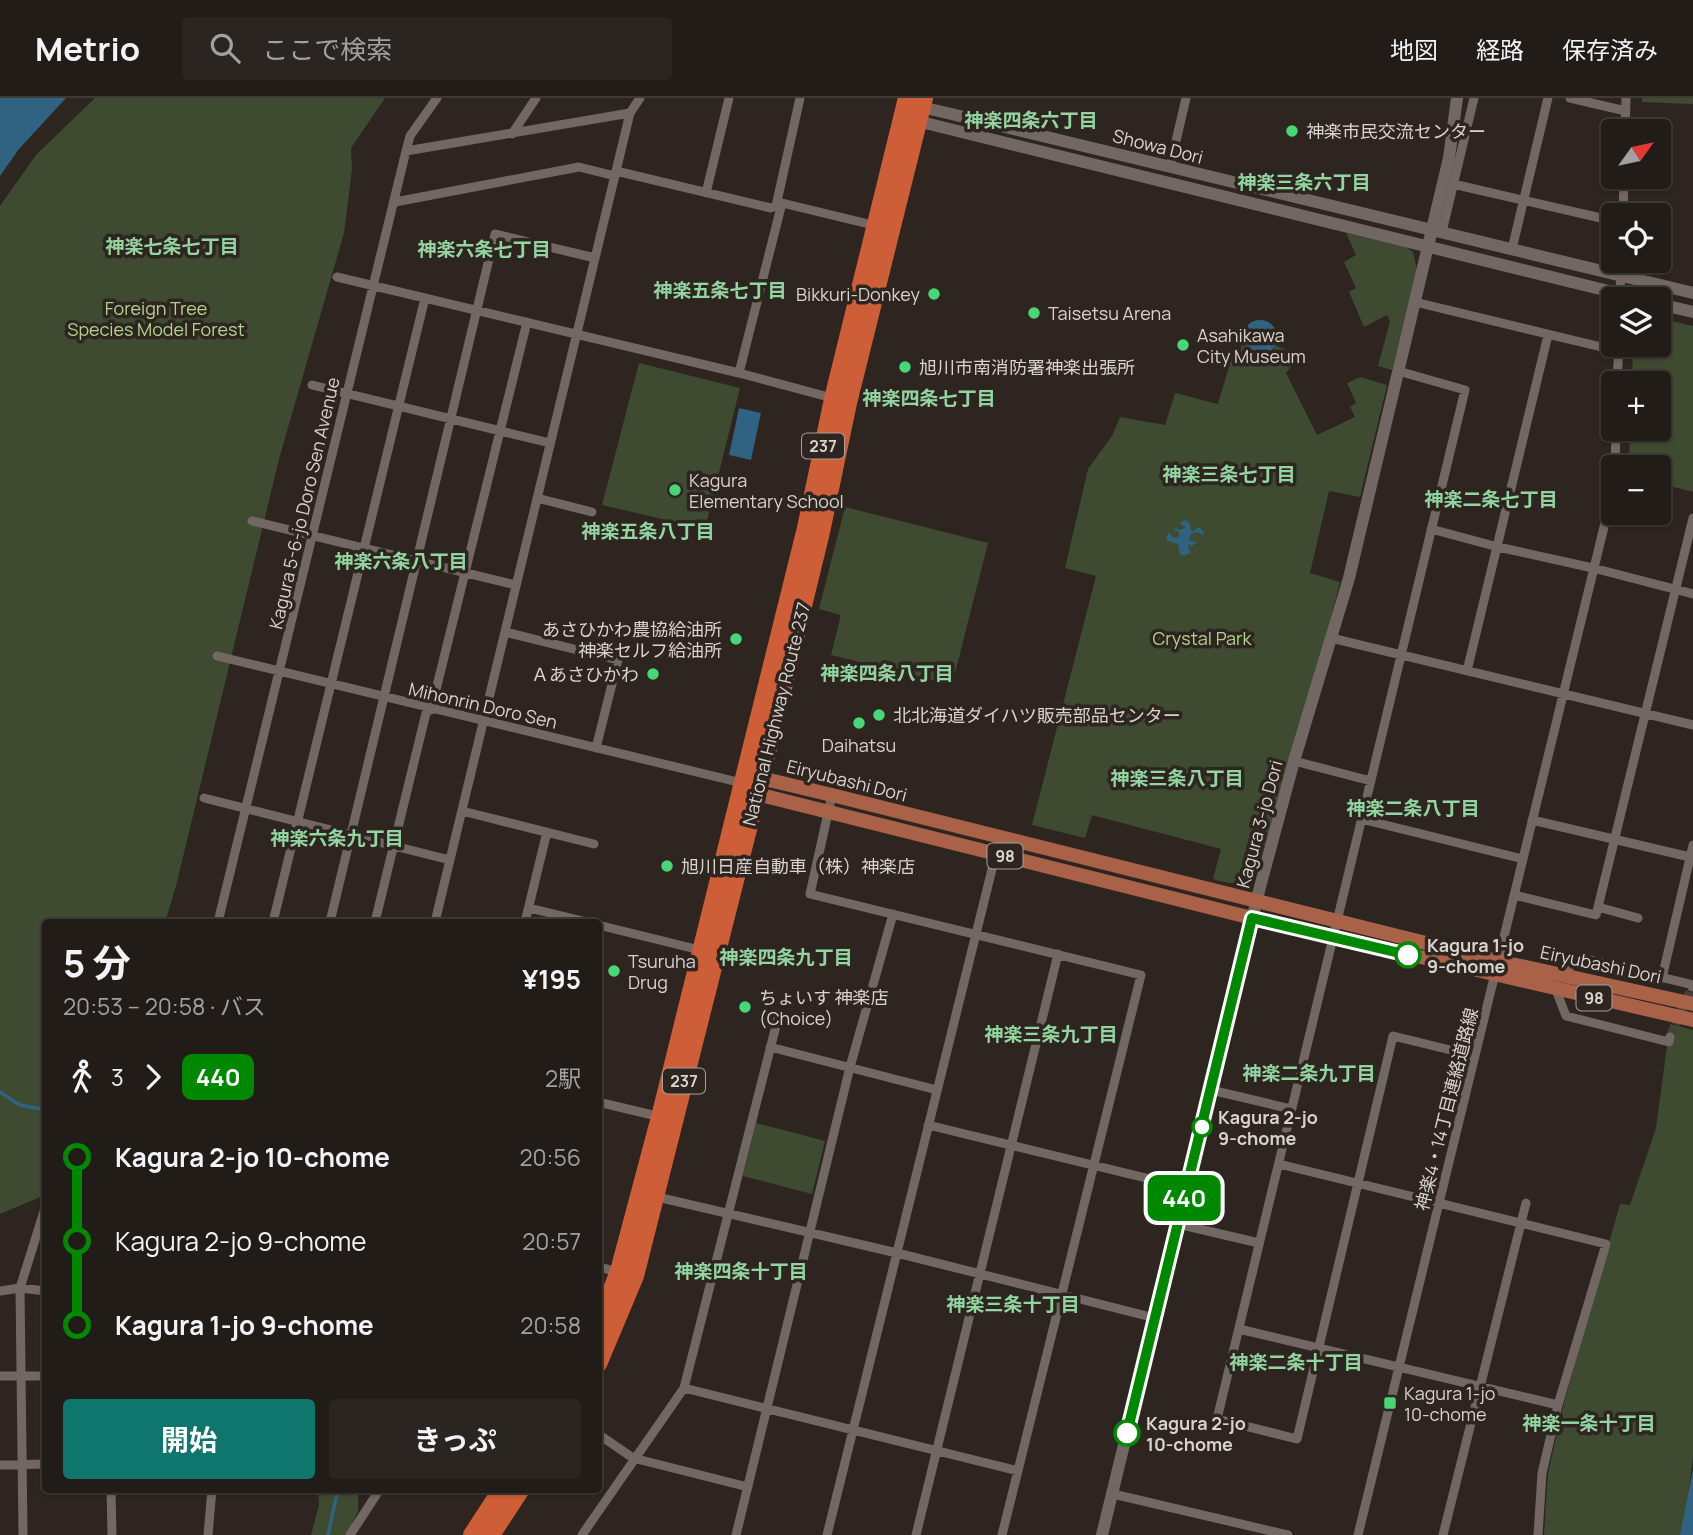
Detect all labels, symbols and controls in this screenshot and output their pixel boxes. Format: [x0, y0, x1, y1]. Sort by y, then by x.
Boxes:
search box [182, 17, 672, 80]
text: Metrio [35, 26, 140, 71]
icon: search [206, 29, 244, 67]
text: ここで検索 [262, 31, 392, 67]
text: 地図 [1390, 33, 1438, 66]
text: 経路 [1476, 33, 1524, 66]
text: 保存済み [1562, 33, 1658, 66]
district label: 神楽四条六丁目 [964, 107, 1098, 133]
place label: 神楽市民交流センター [1306, 119, 1486, 143]
north arrow [1601, 119, 1671, 189]
map controls [1601, 119, 1671, 525]
street label: Showa Dori [1110, 123, 1206, 169]
marker: 神楽市民交流センター [1284, 123, 1300, 139]
district label: 神楽三条六丁目 [1237, 169, 1371, 195]
button: locate [1601, 203, 1671, 273]
district label: 神楽七条七丁目 [105, 233, 239, 259]
district label: 神楽六条七丁目 [417, 236, 551, 262]
district label: 神楽五条七丁目 [653, 277, 787, 303]
place label: Bikkuri-Donkey [796, 282, 920, 306]
marker: Bikkuri-Donkey [926, 286, 942, 302]
button: layers [1601, 287, 1671, 357]
park label: Foreign Tree Species Model Forest [67, 296, 245, 341]
place label: Taisetsu Arena [1048, 301, 1171, 325]
marker: Taisetsu Arena [1026, 305, 1042, 321]
place label: Asahikawa City Museum [1197, 323, 1306, 368]
marker: Asahikawa City Museum [1175, 337, 1191, 353]
place label: 旭川市南消防署神楽出張所 [919, 355, 1135, 379]
marker: 旭川市南消防署神楽出張所 [897, 359, 913, 375]
button: + [1601, 371, 1671, 441]
street label: Kagura 5-6-jo Doro Sen Avenue [263, 375, 345, 631]
district label: 神楽四条七丁目 [862, 385, 996, 411]
road number: 237 [802, 434, 844, 458]
button: − [1601, 455, 1671, 525]
district label: 神楽三条七丁目 [1162, 461, 1296, 487]
place label: Kagura Elementary School [689, 468, 844, 513]
marker: Kagura Elementary School [667, 482, 683, 498]
district label: 神楽二条七丁目 [1424, 486, 1558, 512]
district label: 神楽五条八丁目 [581, 518, 715, 544]
district label: 神楽六条八丁目 [334, 548, 468, 574]
street label: National Highway Route 237 [737, 600, 815, 828]
place label: あさひかわ農協給油所 神楽セルフ給油所 [542, 617, 722, 662]
park label: Crystal Park [1152, 626, 1253, 650]
marker: あさひかわ農協給油所 神楽セルフ給油所 [728, 631, 744, 647]
district label: 神楽四条八丁目 [820, 660, 954, 686]
place label: Ａあさひかわ [531, 662, 639, 686]
marker: Ａあさひかわ [645, 666, 661, 682]
street label: Mihonrin Doro Sen [406, 676, 560, 734]
place label: 北北海道ダイハツ販売部品センター [893, 703, 1181, 727]
marker: 北北海道ダイハツ販売部品センター [871, 707, 887, 723]
marker: Daihatsu [851, 715, 867, 731]
place label: Daihatsu [822, 733, 896, 757]
street label: Eiryubashi Dori [784, 753, 910, 807]
street label: Kagura 3-jo Dori [1230, 757, 1288, 891]
district label: 神楽三条八丁目 [1110, 765, 1244, 791]
district label: 神楽二条八丁目 [1346, 795, 1480, 821]
district label: 神楽六条九丁目 [270, 825, 404, 851]
road number: 98 [988, 844, 1023, 869]
place label: 旭川日産自動車（株）神楽店 [681, 854, 915, 878]
marker: 旭川日産自動車（株）神楽店 [659, 858, 675, 874]
place label: Kagura 1-jo 9-chome [1427, 933, 1524, 978]
text: 5 分 [63, 936, 131, 988]
street label: Eiryubashi Dori [1538, 939, 1664, 989]
marker: Kagura 1-jo 9-chome [1395, 942, 1421, 968]
district label: 神楽四条九丁目 [719, 944, 853, 970]
place label: Tsuruha Drug [628, 949, 696, 994]
text: ¥195 [522, 961, 581, 997]
marker: Tsuruha Drug [606, 963, 622, 979]
place label: ちょいす 神楽店 (Choice) [759, 985, 889, 1030]
road number: 98 [1576, 986, 1612, 1010]
text: 20:53 – 20:58 · バス [63, 990, 266, 1022]
marker: ちょいす 神楽店 (Choice) [737, 999, 753, 1015]
street label: 神楽4・14丁目連絡道路線 [1409, 1005, 1483, 1213]
district label: 神楽三条九丁目 [984, 1021, 1118, 1047]
icon: walk [63, 1058, 101, 1096]
icon: forward [134, 1058, 172, 1096]
text: 440 [196, 1060, 240, 1093]
district label: 神楽二条九丁目 [1242, 1060, 1376, 1086]
text: 3 [111, 1061, 124, 1093]
text: 2駅 [545, 1062, 581, 1094]
road number: 237 [663, 1068, 705, 1093]
place label: Kagura 2-jo 9-chome [1218, 1105, 1318, 1150]
marker: Kagura 2-jo 9-chome [1192, 1117, 1212, 1137]
text: Kagura 2-jo 10-chome [115, 1139, 390, 1175]
text: 20:56 [519, 1141, 581, 1173]
line badge: 440 [1144, 1175, 1224, 1221]
text: 440 [1162, 1181, 1206, 1214]
text: Kagura 2-jo 9-chome [115, 1223, 366, 1259]
text: 20:57 [522, 1225, 581, 1257]
district label: 神楽四条十丁目 [674, 1258, 808, 1284]
district label: 神楽三条十丁目 [946, 1291, 1080, 1317]
text: Kagura 1-jo 9-chome [115, 1307, 374, 1343]
text: 20:58 [520, 1309, 581, 1341]
district label: 神楽二条十丁目 [1229, 1349, 1363, 1375]
place label: Kagura 1-jo 10-chome [1404, 1381, 1496, 1426]
marker: Kagura 1-jo 10-chome [1382, 1395, 1398, 1411]
button: 開始 [63, 1399, 315, 1479]
button: きっぷ [329, 1399, 581, 1479]
district label: 神楽一条十丁目 [1522, 1410, 1656, 1436]
place label: Kagura 2-jo 10-chome [1146, 1411, 1246, 1456]
marker: Kagura 2-jo 10-chome [1114, 1420, 1140, 1446]

